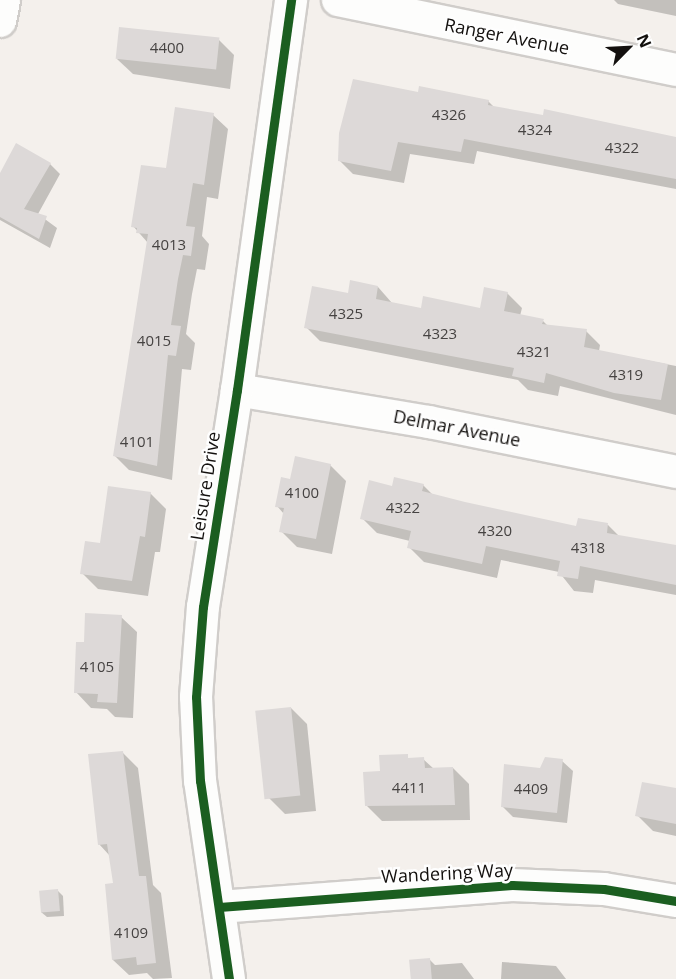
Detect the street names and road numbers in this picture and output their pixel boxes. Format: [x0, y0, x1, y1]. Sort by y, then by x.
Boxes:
street label: Ranger Avenue [443, 13, 571, 59]
street label: Delmar Avenue [392, 405, 522, 451]
street label: Leisure Drive [186, 430, 224, 542]
street label: Wandering Way [381, 859, 513, 887]

